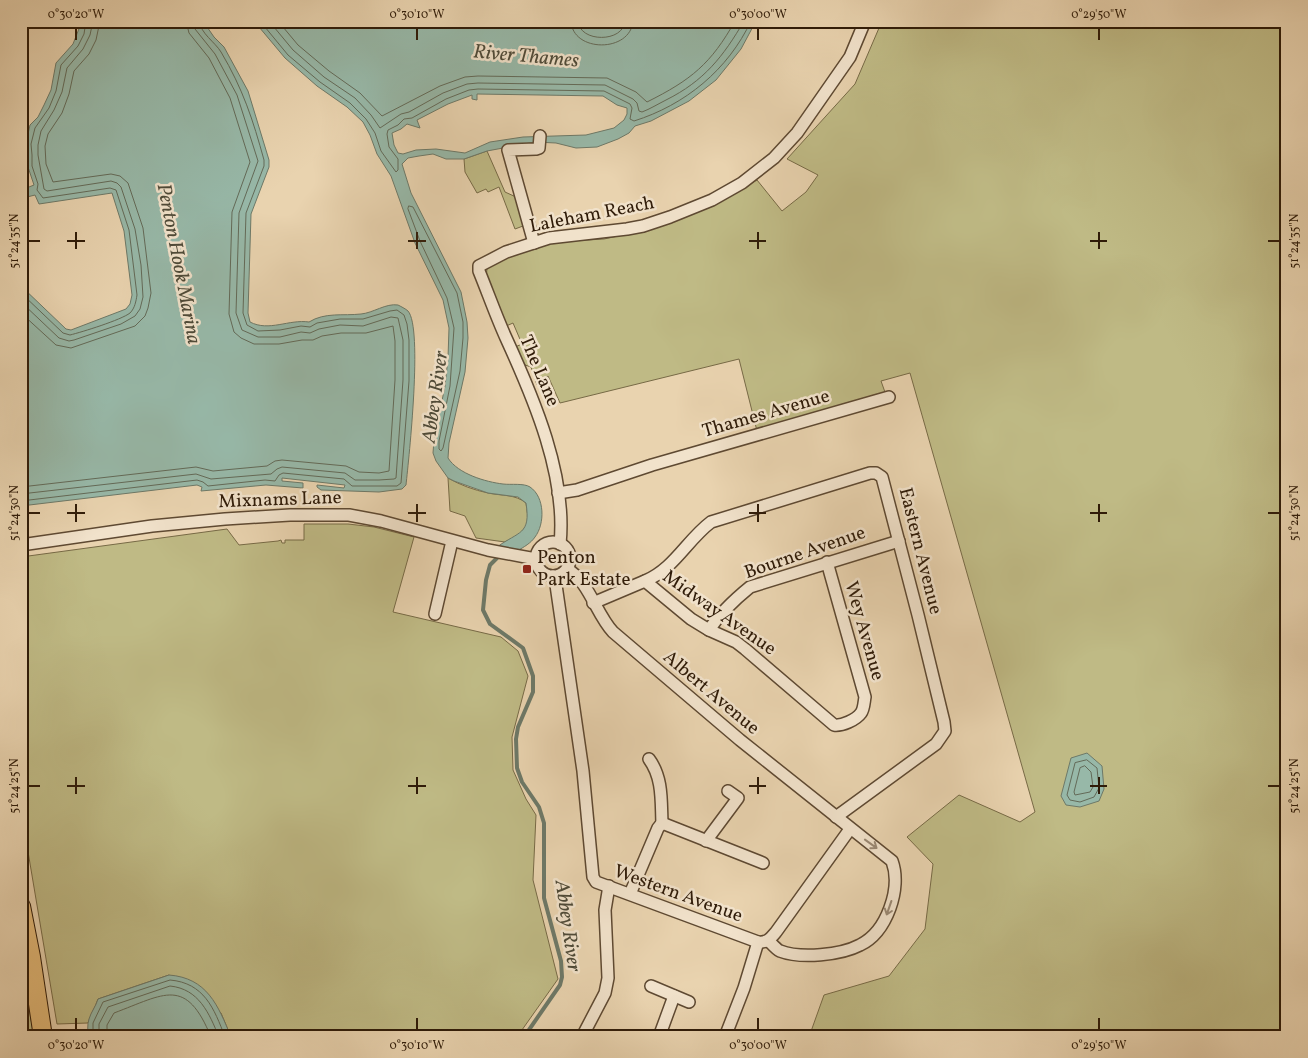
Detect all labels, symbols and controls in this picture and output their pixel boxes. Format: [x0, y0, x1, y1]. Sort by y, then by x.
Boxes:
text: 0°30'20"W [48, 7, 104, 23]
text: 0°30'10"W [389, 7, 445, 23]
text: 0°30'00"W [729, 7, 787, 23]
text: 0°29'50"W [1071, 7, 1127, 23]
water label: River Thames [472, 38, 581, 76]
water label: Penton Hook Marina [149, 181, 207, 347]
street label: Laleham Reach [527, 190, 657, 240]
text: 51°24'35"N [7, 213, 23, 269]
text: 51°24'35"N [1287, 213, 1303, 269]
street label: The Lane [512, 331, 566, 411]
water label: Abbey River [416, 349, 456, 446]
street label: Thames Avenue [699, 383, 833, 445]
text: 51°24'30"N [7, 485, 23, 541]
street label: Mixnams Lane [218, 485, 342, 515]
street label: Eastern Avenue [892, 485, 948, 617]
text: 51°24'30"N [1287, 485, 1303, 541]
street label: Bourne Avenue [741, 520, 869, 586]
place label: Penton Park Estate [537, 545, 631, 593]
marker: Penton Park Estate [521, 563, 533, 575]
street label: Midway Avenue [657, 564, 781, 662]
street label: Wey Avenue [837, 578, 891, 684]
street label: Albert Avenue [657, 645, 765, 741]
text: 51°24'25"N [7, 758, 23, 814]
text: 51°24'25"N [1287, 758, 1303, 814]
one-way arrow [864, 839, 877, 850]
street label: Western Avenue [610, 859, 746, 929]
water label: Abbey River [547, 877, 587, 974]
one-way arrow [884, 900, 893, 915]
text: 0°30'20"W [48, 1038, 104, 1054]
text: 0°30'10"W [389, 1038, 445, 1054]
text: 0°30'00"W [729, 1038, 787, 1054]
text: 0°29'50"W [1071, 1038, 1127, 1054]

